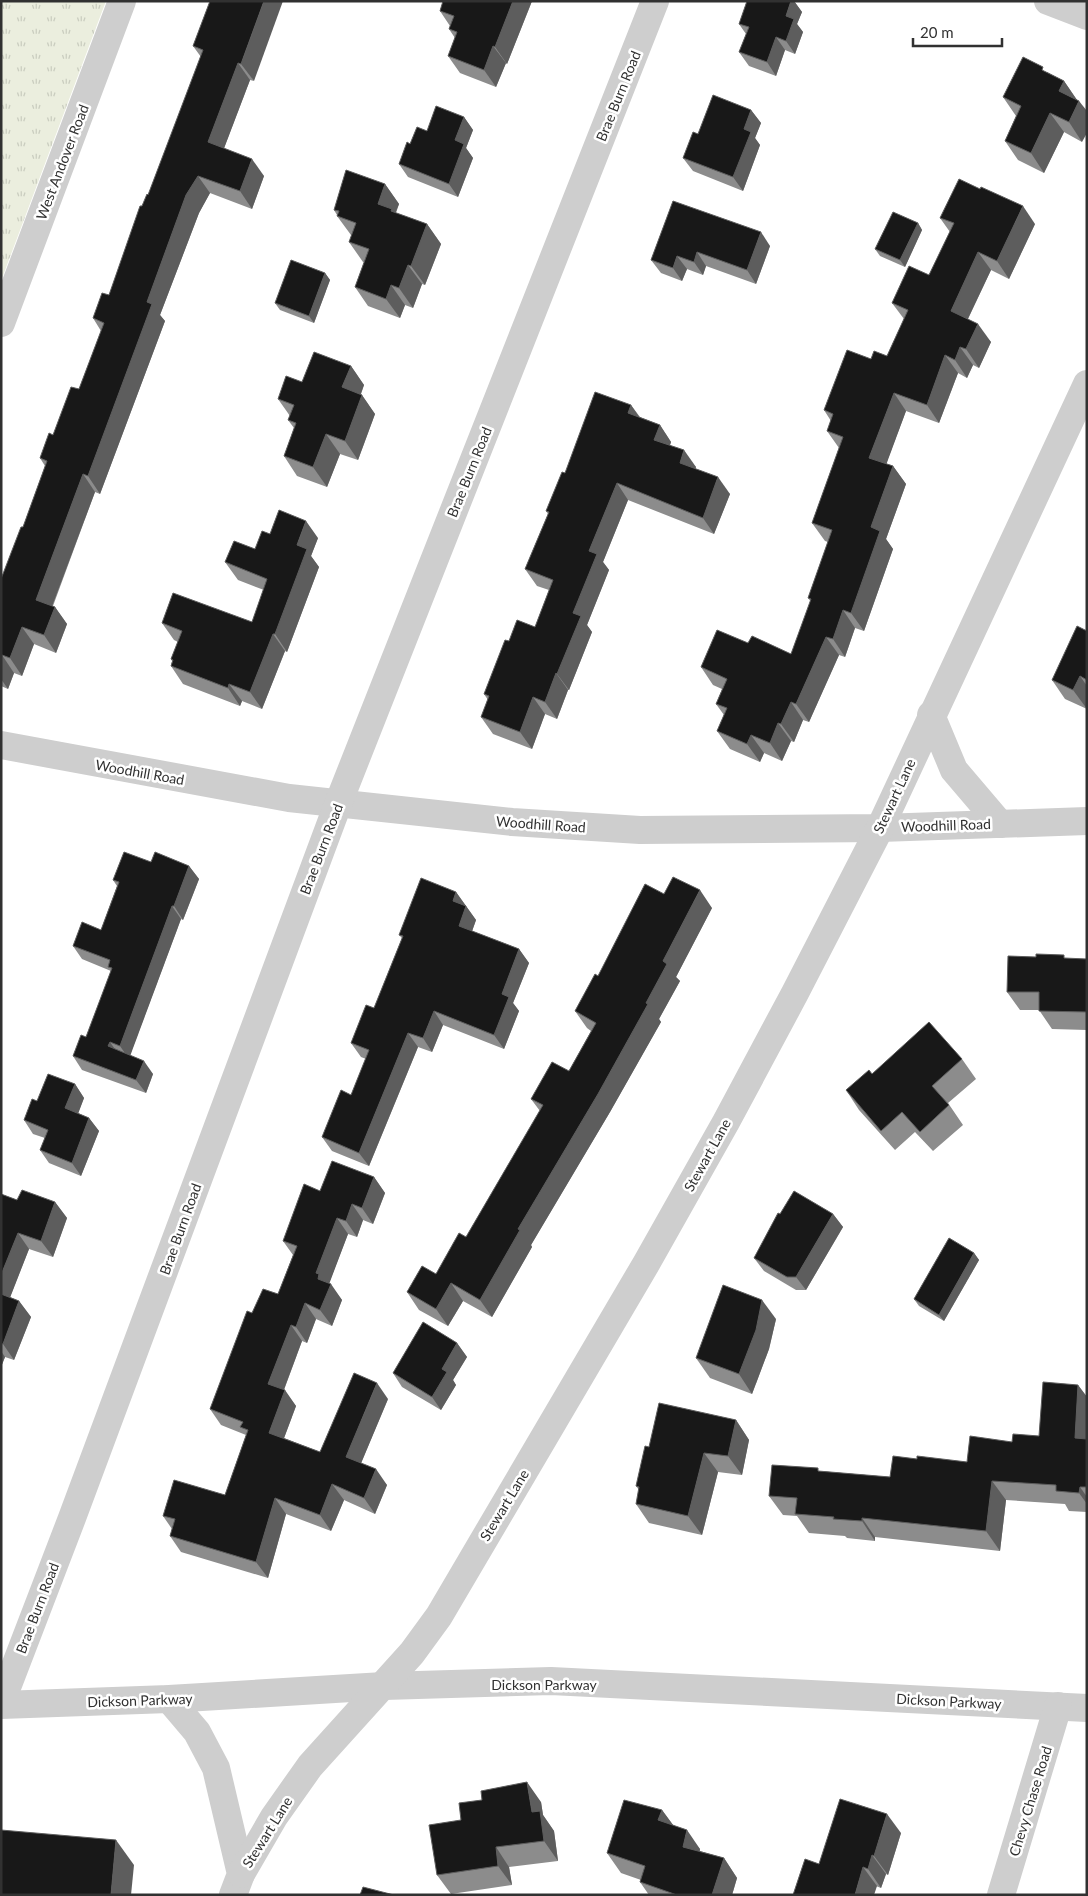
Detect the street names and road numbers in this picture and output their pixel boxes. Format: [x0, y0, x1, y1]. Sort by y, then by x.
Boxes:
street label: Brae Burn Road [592, 48, 644, 144]
street label: West Andover Road [32, 102, 92, 222]
street label: Brae Burn Road [443, 424, 495, 520]
street label: Woodhill Road [94, 756, 186, 788]
street label: Stewart Lane [869, 756, 919, 836]
street label: Brae Burn Road [296, 801, 346, 897]
street label: Woodhill Road [496, 812, 586, 836]
street label: Woodhill Road [901, 815, 991, 835]
street label: Stewart Lane [680, 1116, 734, 1194]
street label: Brae Burn Road [156, 1181, 204, 1277]
street label: Stewart Lane [476, 1466, 532, 1544]
street label: Brae Burn Road [12, 1560, 62, 1656]
street label: Dickson Parkway [491, 1676, 597, 1693]
street label: Dickson Parkway [87, 1690, 194, 1710]
street label: Dickson Parkway [896, 1690, 1003, 1712]
street label: Chevy Chase Road [1005, 1744, 1055, 1858]
street label: Stewart Lane [238, 1793, 296, 1871]

